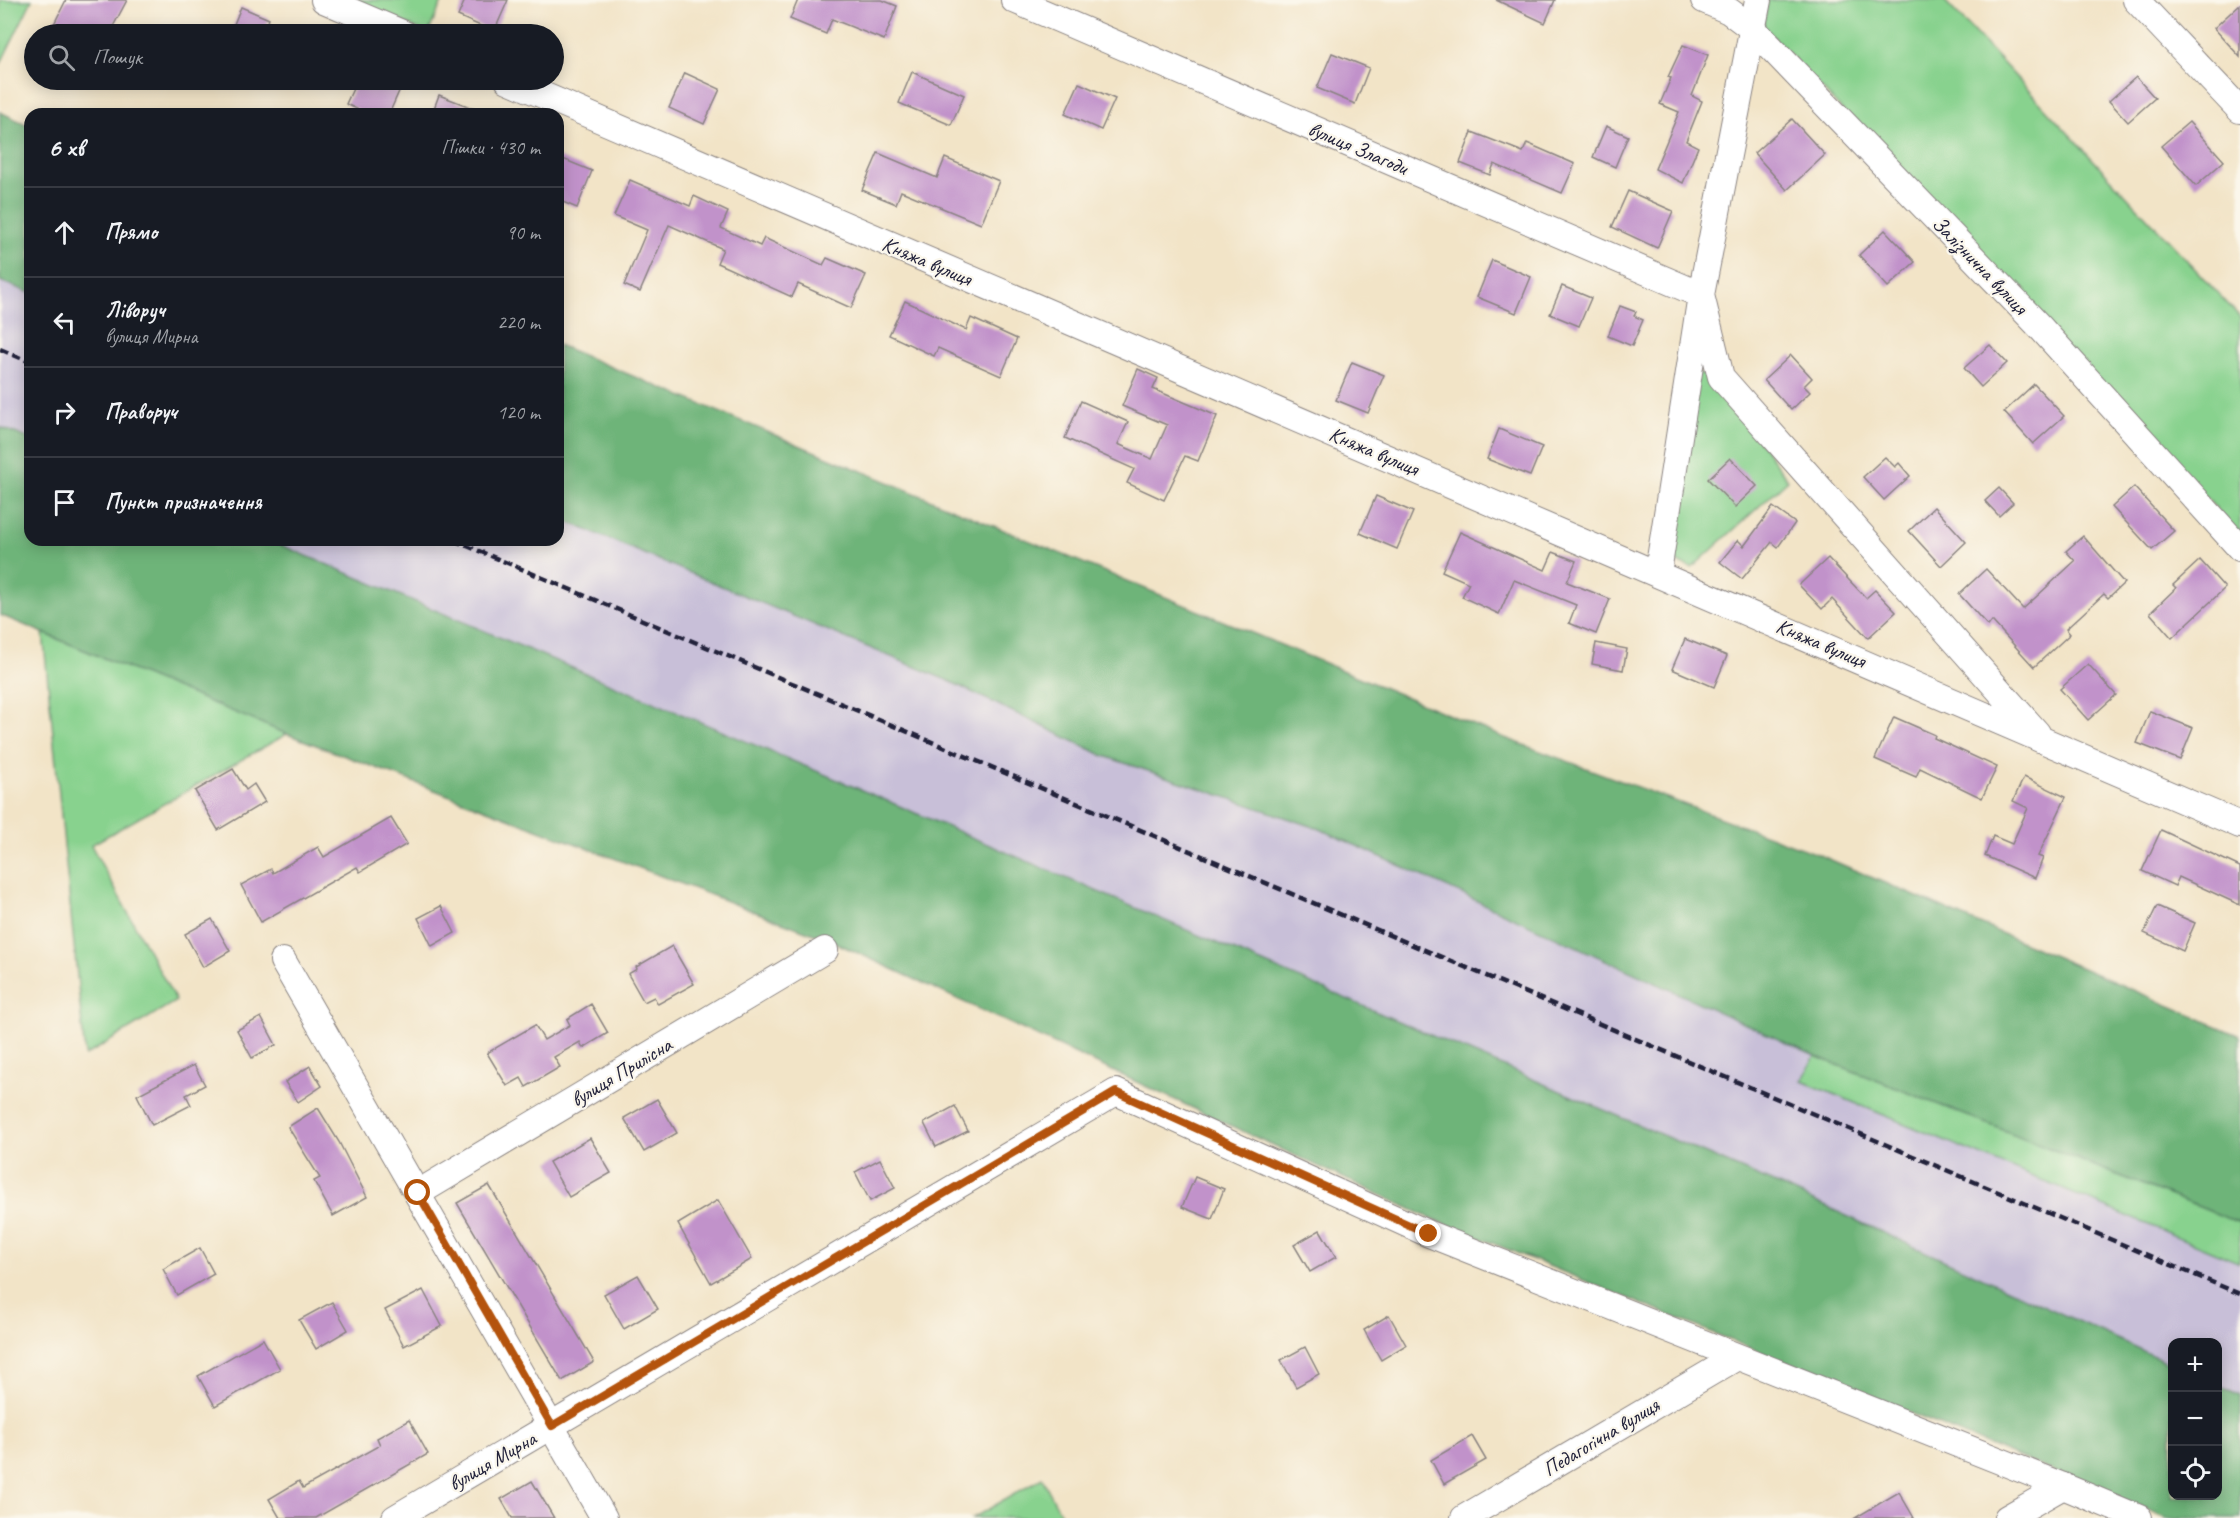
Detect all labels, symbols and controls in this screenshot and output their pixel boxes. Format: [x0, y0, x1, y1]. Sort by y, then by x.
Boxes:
search box [24, 24, 564, 90]
icon: search [45, 41, 78, 74]
text: Пошук [93, 43, 142, 71]
street label: вулиця Злагоди [1304, 115, 1414, 182]
text: 6 хв [48, 131, 84, 164]
text: Пішки · 430 m [441, 135, 540, 160]
street label: Залізнична вулиця [1926, 210, 2034, 321]
icon: ahead [48, 216, 81, 249]
text: Прямо [105, 218, 157, 246]
text: 90 m [506, 220, 540, 245]
street label: Княжа вулиця [879, 231, 977, 292]
text: Ліворуч [105, 296, 165, 324]
icon: left [48, 306, 81, 339]
text: 220 m [497, 310, 540, 335]
text: вулиця Мирна [105, 324, 197, 349]
icon: right [48, 396, 81, 429]
text: Праворуч [105, 398, 177, 426]
text: 120 m [497, 400, 540, 425]
street label: Княжа вулиця [1326, 421, 1424, 482]
icon: arrive [48, 486, 81, 519]
text: Пункт призначення [105, 488, 262, 516]
street label: Княжа вулиця [1773, 613, 1871, 674]
street label: вулиця Прилісна [566, 1031, 678, 1112]
route start [404, 1179, 430, 1205]
route end [1415, 1220, 1441, 1246]
map controls [2168, 1338, 2222, 1500]
button: + [2168, 1338, 2222, 1392]
street label: Педагогічна вулиця [1538, 1391, 1665, 1482]
button: − [2168, 1392, 2222, 1446]
street label: вулиця Мирна [443, 1425, 542, 1497]
button: locate [2168, 1446, 2222, 1500]

